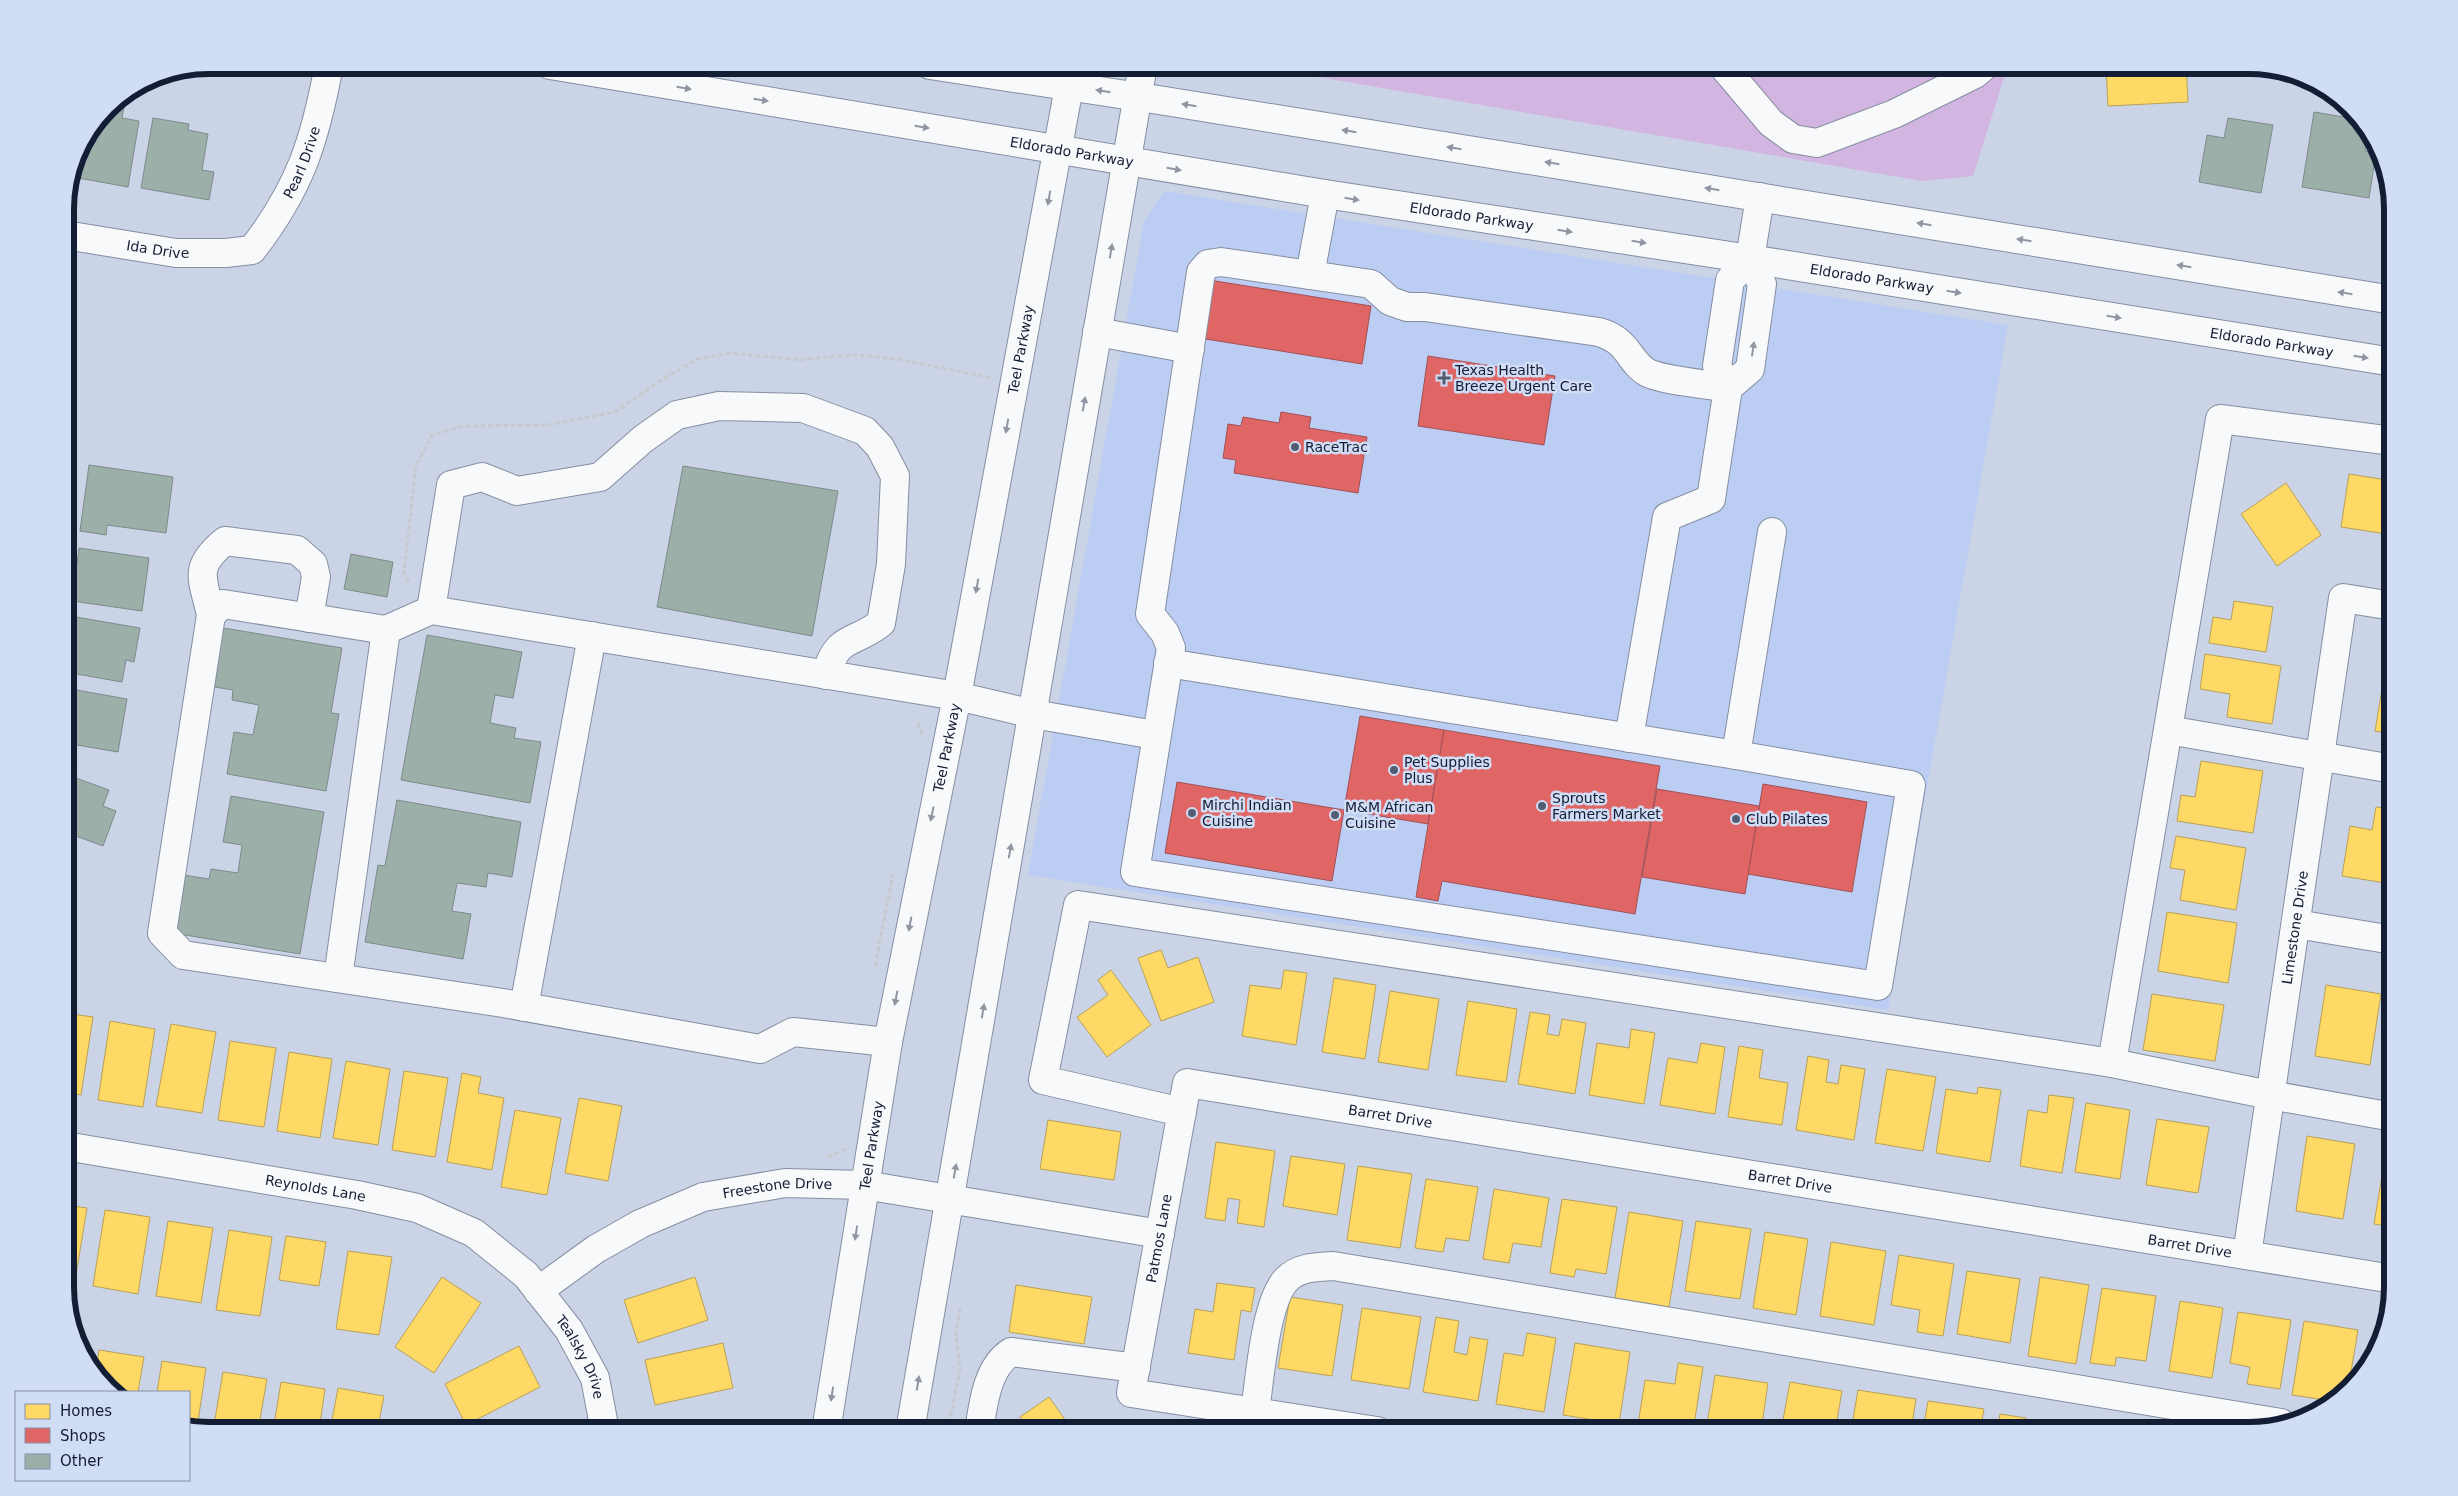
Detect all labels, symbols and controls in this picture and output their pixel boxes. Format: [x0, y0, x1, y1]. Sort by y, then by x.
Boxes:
one-way arrow [677, 84, 693, 92]
one-way arrow [1095, 87, 1111, 95]
one-way arrow [754, 97, 770, 105]
one-way arrow [1180, 100, 1196, 108]
one-way arrow [914, 123, 930, 131]
street label: Pearl Drive [280, 124, 323, 201]
one-way arrow [1341, 126, 1357, 134]
street label: Eldorado Parkway [1009, 134, 1135, 170]
one-way arrow [1445, 143, 1461, 151]
one-way arrow [1543, 159, 1559, 167]
one-way arrow [1167, 166, 1183, 174]
one-way arrow [1704, 185, 1720, 193]
one-way arrow [1044, 190, 1052, 206]
one-way arrow [1344, 195, 1360, 203]
street label: Eldorado Parkway [1409, 199, 1535, 234]
one-way arrow [1916, 219, 1932, 227]
one-way arrow [1557, 227, 1573, 235]
one-way arrow [2016, 236, 2032, 244]
street label: Ida Drive [125, 237, 189, 261]
one-way arrow [1631, 238, 1647, 246]
one-way arrow [1107, 242, 1115, 258]
street label: Eldorado Parkway [1809, 261, 1935, 296]
one-way arrow [2176, 262, 2192, 270]
one-way arrow [1946, 288, 1962, 296]
one-way arrow [2336, 288, 2352, 296]
street label: Teel Parkway [1004, 304, 1037, 396]
one-way arrow [2107, 314, 2123, 322]
street label: Eldorado Parkway [2209, 325, 2335, 360]
one-way arrow [1749, 341, 1757, 357]
one-way arrow [2354, 353, 2370, 361]
place label: Texas Health Breeze Urgent Care [1454, 362, 1592, 394]
marker: Texas Health Breeze Urgent Care [1437, 371, 1451, 385]
one-way arrow [1080, 396, 1088, 412]
one-way arrow [1002, 419, 1010, 435]
place label: RaceTrac [1305, 439, 1368, 455]
marker: RaceTrac [1289, 441, 1301, 453]
one-way arrow [973, 578, 981, 594]
street label: Teel Parkway [930, 702, 963, 795]
place label: Pet Supplies Plus [1404, 754, 1490, 786]
marker: Pet Supplies Plus [1388, 764, 1400, 776]
place label: Sprouts Farmers Market [1552, 790, 1661, 822]
place label: Mirchi Indian Cuisine [1202, 797, 1292, 829]
place label: M&M African Cuisine [1345, 799, 1433, 831]
marker: Sprouts Farmers Market [1536, 800, 1548, 812]
one-way arrow [928, 807, 936, 823]
marker: Mirchi Indian Cuisine [1186, 807, 1198, 819]
marker: M&M African Cuisine [1329, 809, 1341, 821]
place label: Club Pilates [1746, 811, 1828, 827]
marker: Club Pilates [1730, 813, 1742, 825]
one-way arrow [1006, 842, 1014, 858]
street label: Limestone Drive [2279, 870, 2311, 985]
one-way arrow [906, 916, 914, 932]
one-way arrow [892, 991, 900, 1006]
one-way arrow [979, 1003, 987, 1019]
street label: Teel Parkway [856, 1100, 887, 1192]
street label: Barret Drive [1347, 1101, 1434, 1131]
one-way arrow [952, 1163, 960, 1179]
street label: Barret Drive [1747, 1166, 1833, 1196]
street label: Reynolds Lane [264, 1172, 367, 1205]
street label: Freestone Drive [721, 1175, 832, 1202]
street label: Patmos Lane [1143, 1193, 1175, 1284]
one-way arrow [852, 1226, 860, 1242]
street label: Barret Drive [2147, 1231, 2233, 1261]
street label: Tealsky Drive [552, 1311, 607, 1400]
one-way arrow [915, 1375, 923, 1391]
one-way arrow [828, 1386, 836, 1402]
legend [15, 1391, 190, 1481]
text: Homes [60, 1402, 112, 1420]
text: Shops [60, 1427, 106, 1445]
text: Other [60, 1452, 103, 1470]

